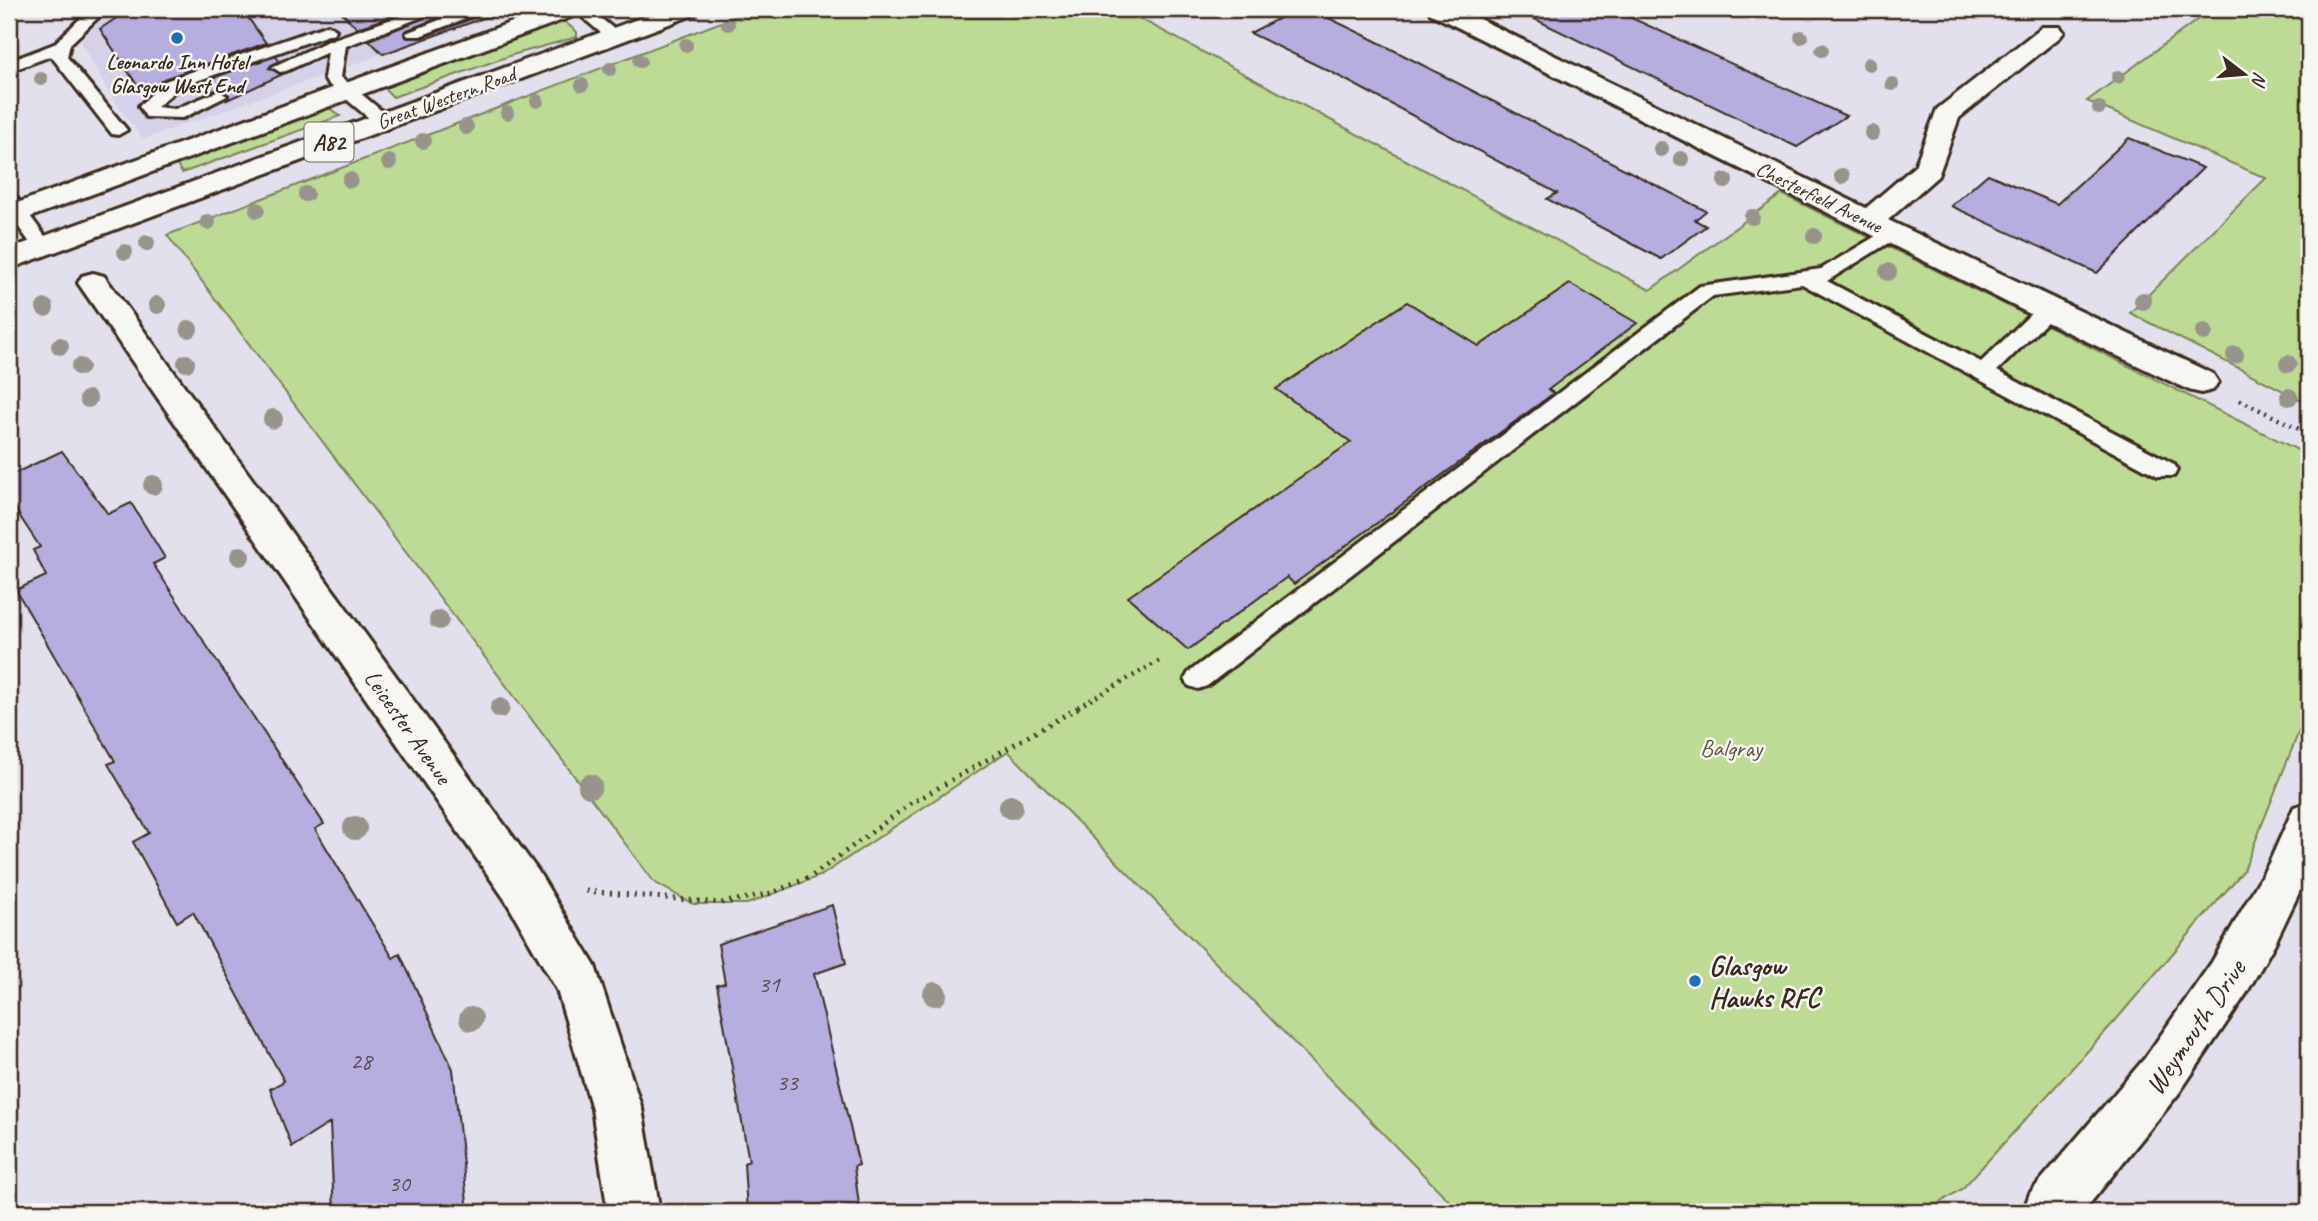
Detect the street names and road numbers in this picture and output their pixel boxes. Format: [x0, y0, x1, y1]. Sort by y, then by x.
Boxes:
street label: Great Western Road [373, 60, 522, 135]
road number: A82 [304, 122, 354, 162]
street label: Chesterfield Avenue [1752, 155, 1887, 239]
street label: Leicester Avenue [358, 664, 460, 792]
street label: Weymouth Drive [2137, 951, 2254, 1101]

